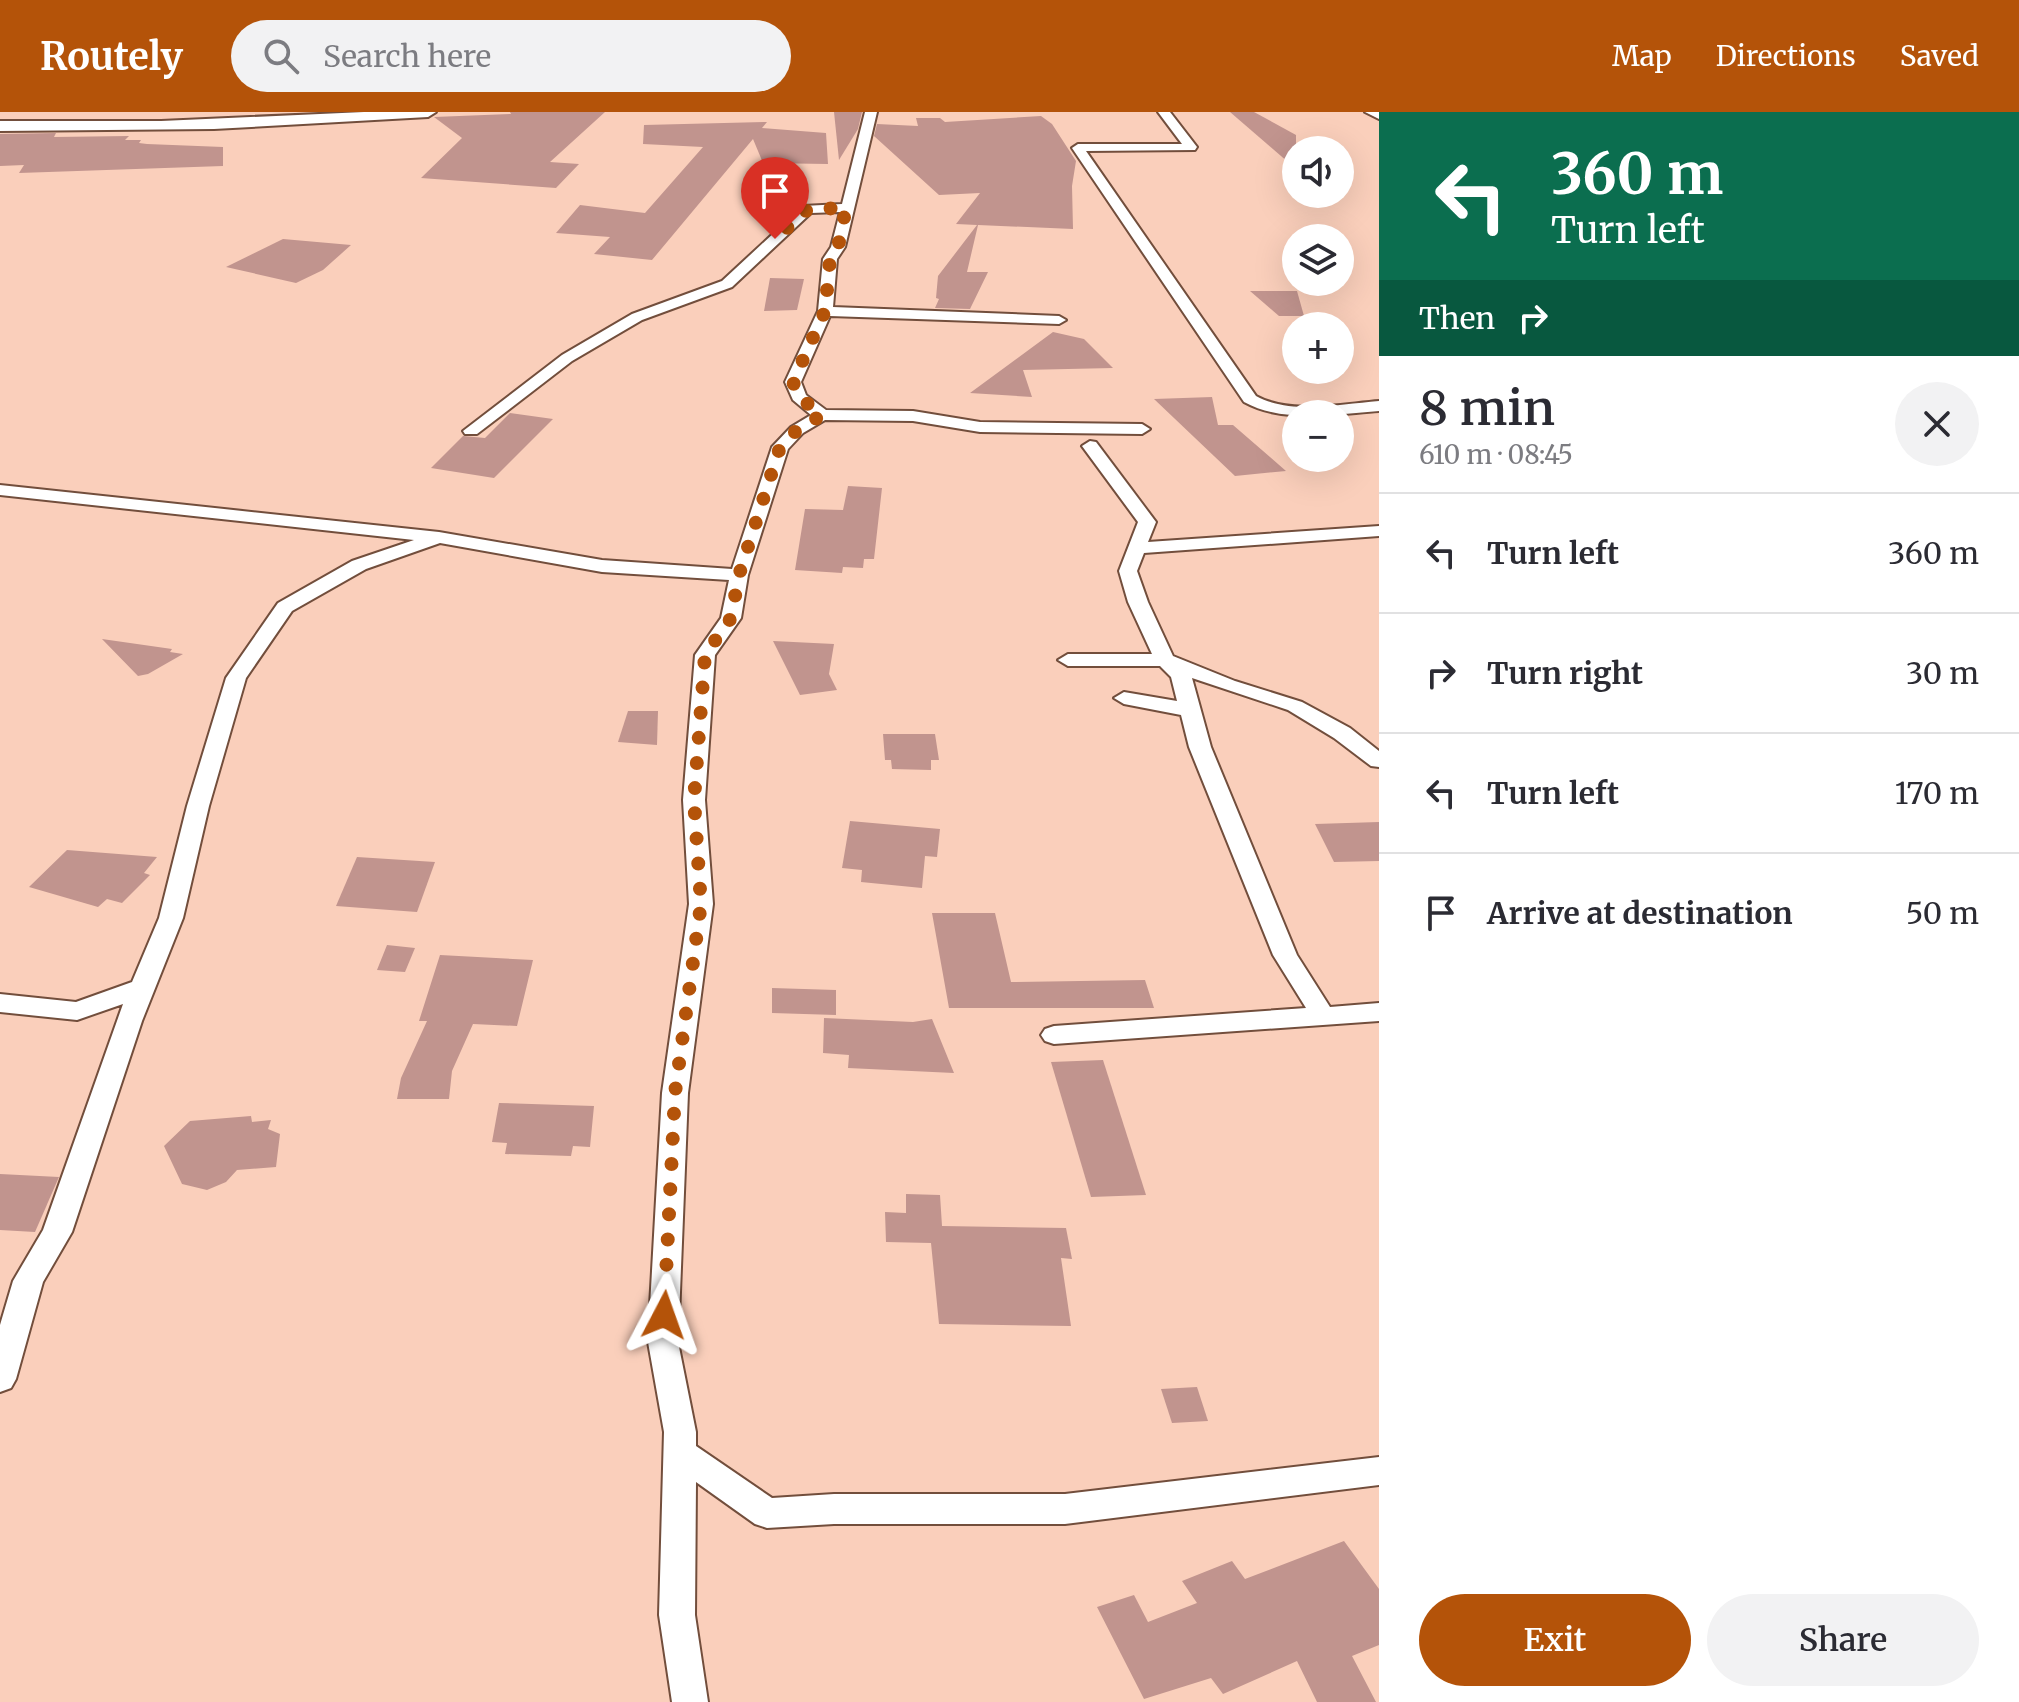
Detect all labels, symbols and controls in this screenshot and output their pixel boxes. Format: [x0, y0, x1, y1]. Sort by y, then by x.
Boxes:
search box [231, 20, 791, 92]
text: Routely [40, 33, 183, 80]
icon: search [259, 34, 303, 78]
text: Search here [323, 37, 491, 75]
text: Map [1612, 38, 1672, 74]
text: Directions [1716, 38, 1856, 74]
text: Saved [1900, 38, 1979, 74]
map controls [1282, 136, 1354, 472]
button: sound [1282, 136, 1354, 208]
text: 360 m [1551, 139, 1723, 209]
icon: left [1419, 144, 1523, 248]
pin [741, 157, 809, 239]
icon: arrive [753, 169, 797, 213]
text: Turn left [1551, 208, 1705, 253]
button: layers [1282, 224, 1354, 296]
icon: right [1511, 296, 1555, 340]
text: Then [1419, 299, 1495, 337]
button: + [1282, 312, 1354, 384]
text: 8 min [1419, 378, 1555, 438]
button: close [1895, 382, 1979, 466]
button: − [1282, 400, 1354, 472]
text: 610 m · 08:45 [1419, 438, 1573, 471]
icon: left [1419, 531, 1463, 575]
text: Turn left [1487, 534, 1619, 572]
text: 360 m [1888, 534, 1979, 572]
icon: right [1419, 651, 1463, 695]
text: Turn right [1487, 654, 1643, 692]
text: 30 m [1906, 654, 1979, 692]
icon: left [1419, 771, 1463, 815]
text: Turn left [1487, 774, 1619, 812]
text: 170 m [1895, 774, 1979, 812]
icon: arrive [1419, 891, 1463, 935]
text: Arrive at destination [1487, 894, 1793, 932]
text: 50 m [1906, 894, 1979, 932]
position arrow [622, 1273, 706, 1357]
button: Exit [1419, 1594, 1691, 1686]
button: Share [1707, 1594, 1979, 1686]

